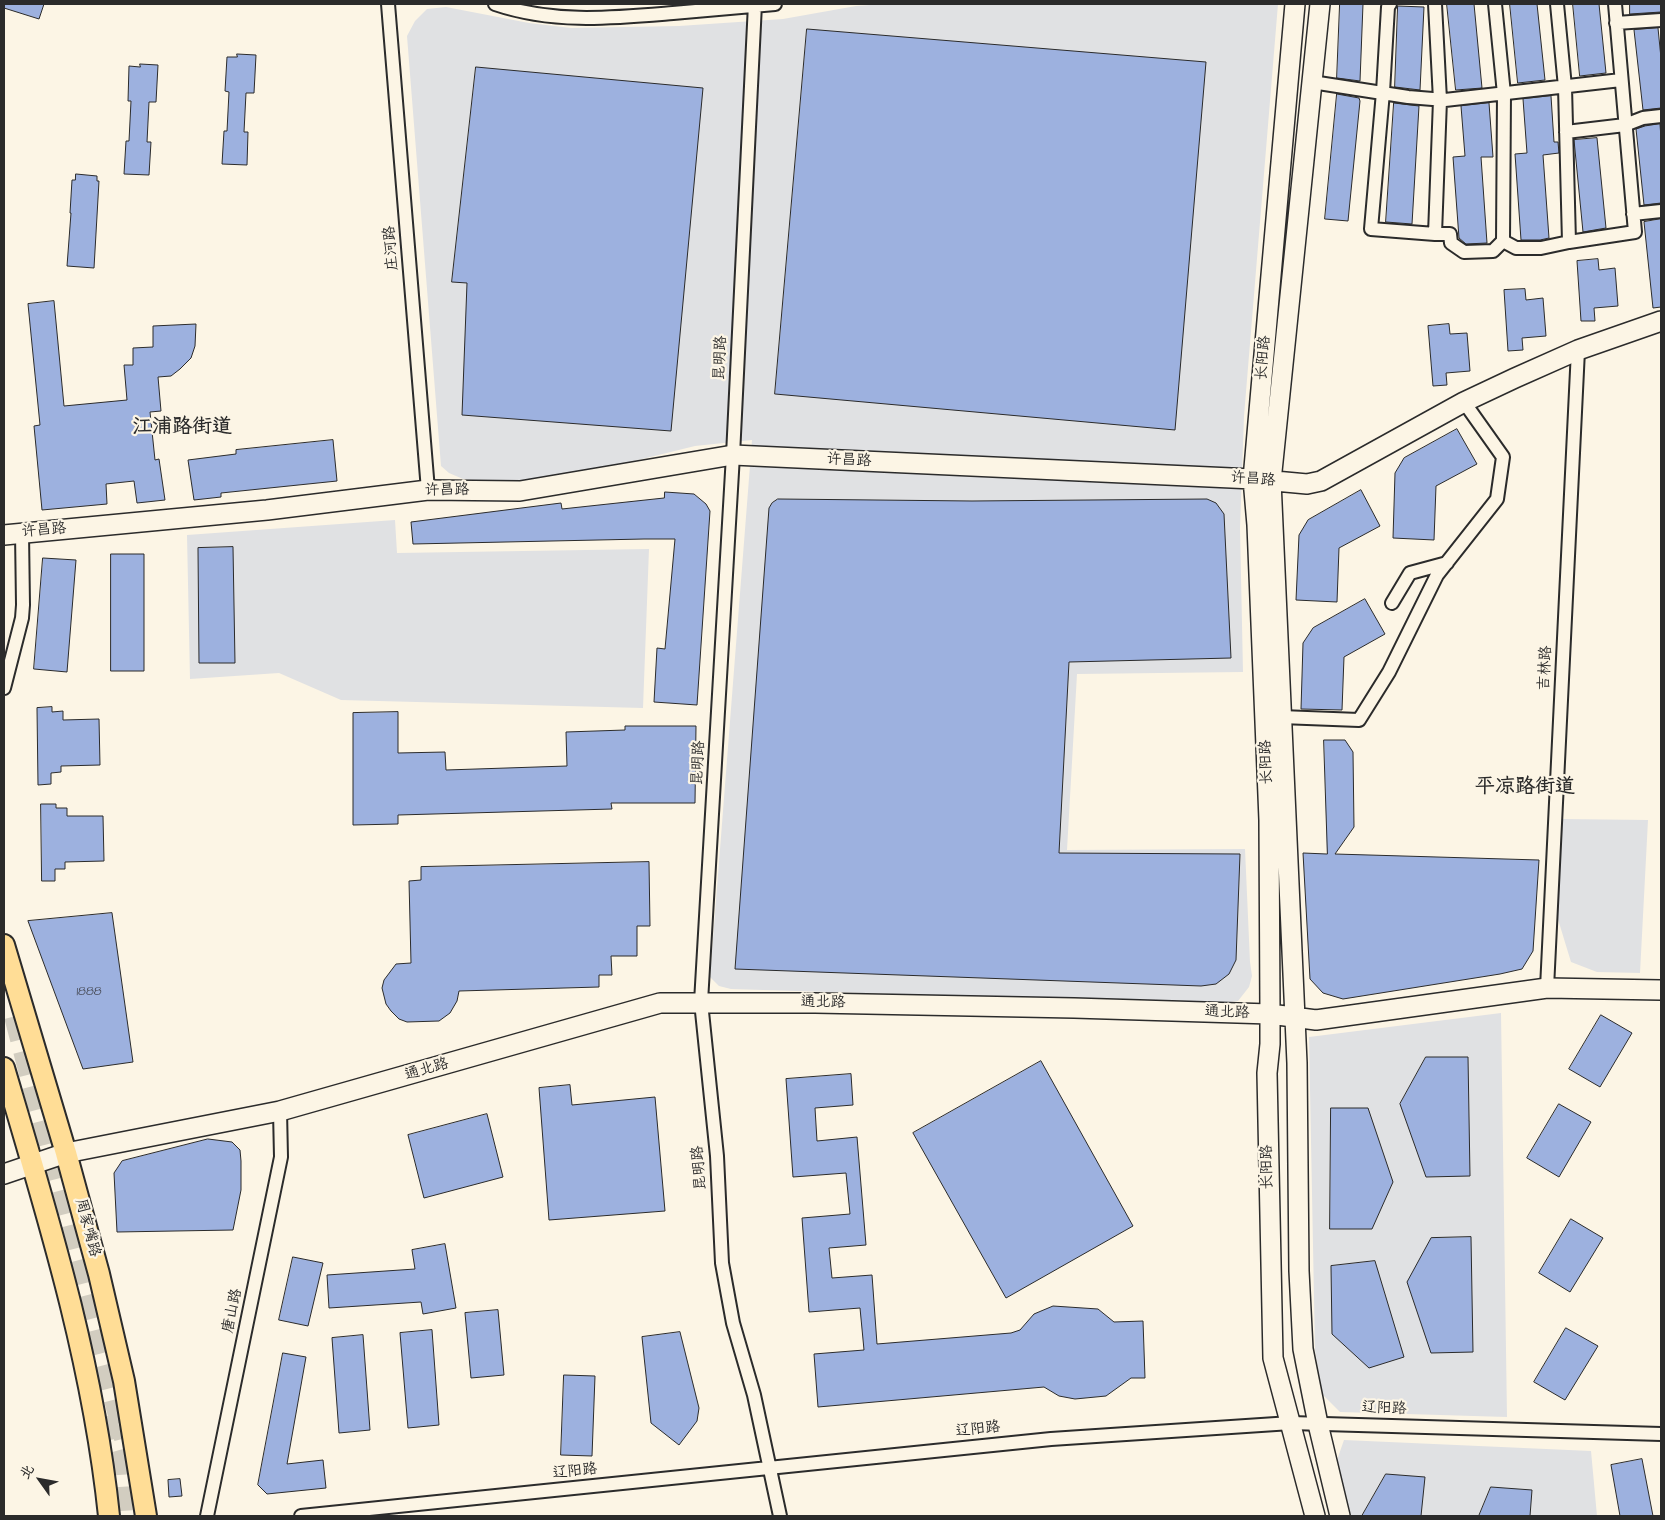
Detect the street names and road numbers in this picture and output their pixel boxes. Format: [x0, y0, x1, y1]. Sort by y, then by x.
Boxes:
street label: 庄河路 [381, 225, 403, 271]
street label: 昆明路 [711, 335, 731, 381]
street label: 长阳路 [1253, 335, 1275, 381]
street label: 许昌路 [826, 451, 872, 471]
street label: 许昌路 [1230, 469, 1276, 491]
street label: 许昌路 [424, 482, 470, 500]
street label: 许昌路 [21, 520, 67, 542]
street label: 吉林路 [1536, 645, 1556, 691]
street label: 长阳路 [1257, 739, 1277, 785]
street label: 昆明路 [689, 740, 709, 786]
street label: 通北路 [800, 994, 846, 1012]
street label: 通北路 [1204, 1003, 1250, 1023]
street label: 通北路 [403, 1055, 451, 1085]
street label: 长阳路 [1259, 1144, 1277, 1190]
street label: 昆明路 [689, 1145, 711, 1191]
street label: 周家嘴路 [71, 1197, 103, 1259]
street label: 唐山路 [220, 1287, 246, 1335]
street label: 辽阳路 [1361, 1399, 1407, 1419]
street label: 辽阳路 [955, 1419, 1001, 1441]
street label: 辽阳路 [552, 1461, 598, 1483]

